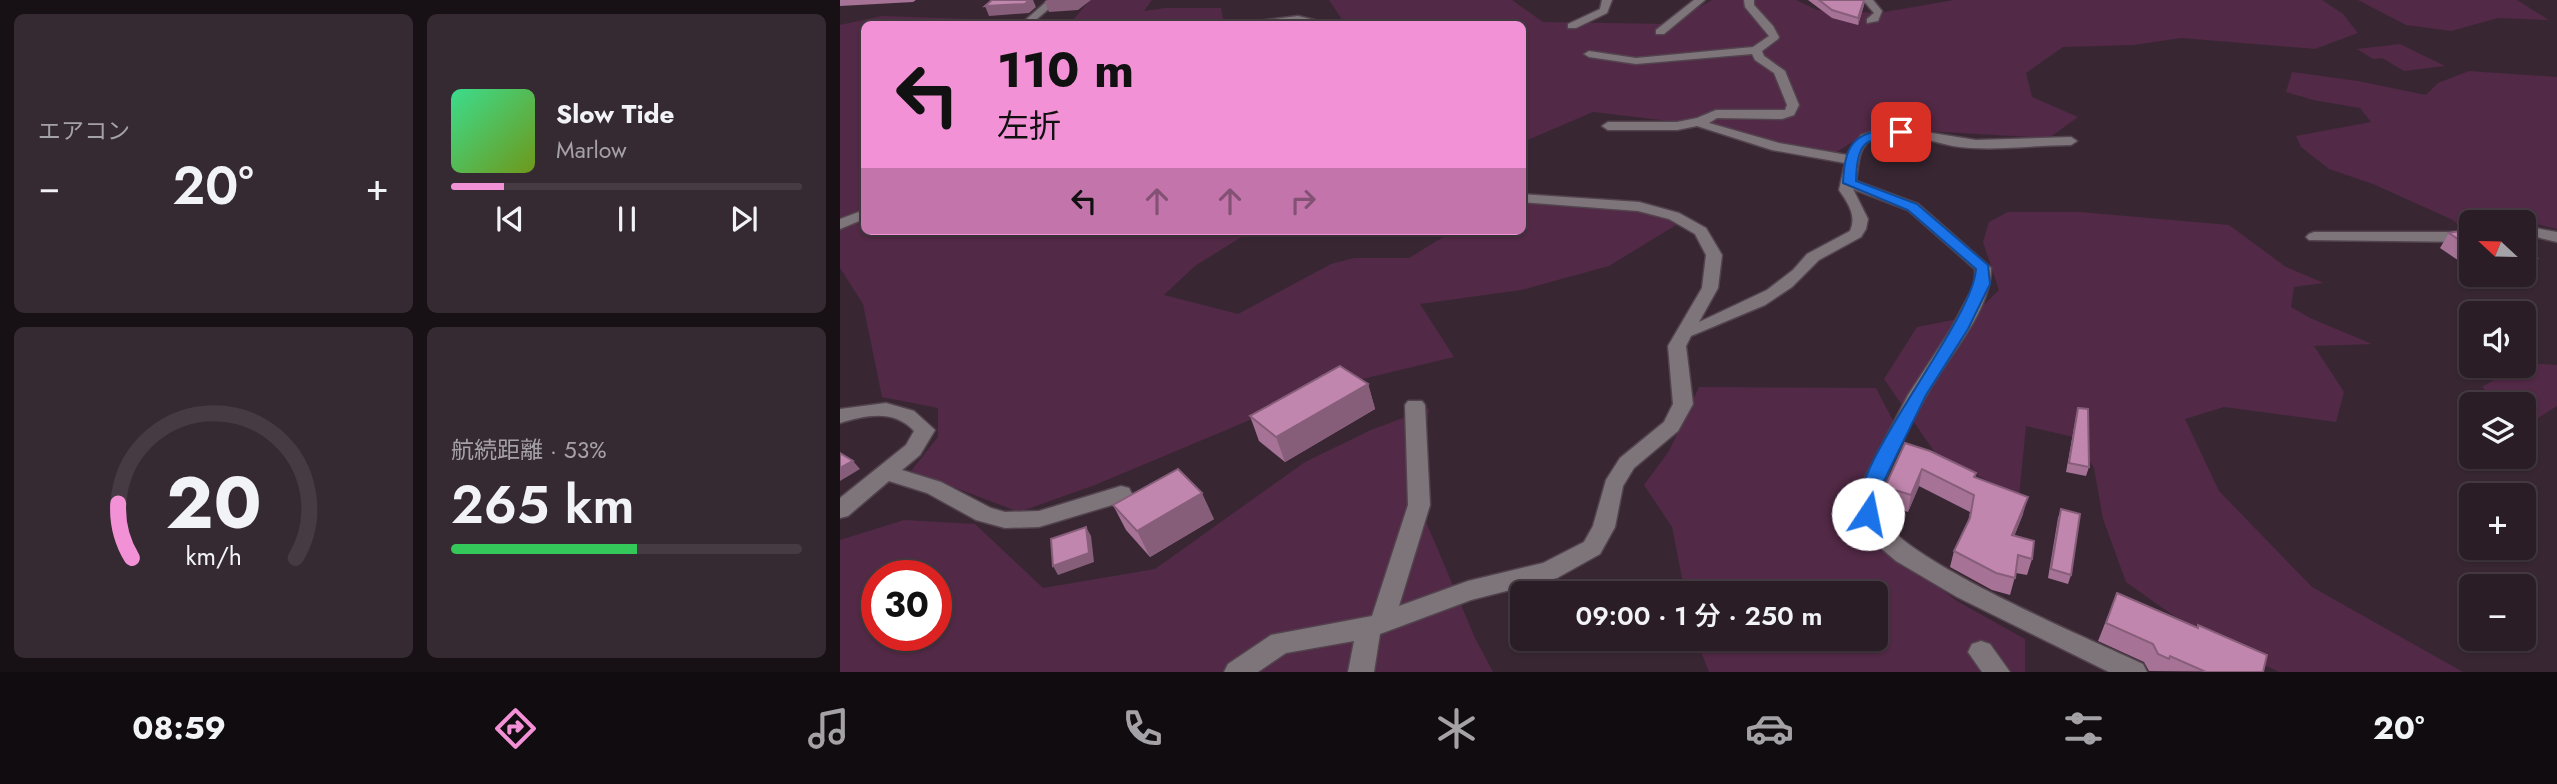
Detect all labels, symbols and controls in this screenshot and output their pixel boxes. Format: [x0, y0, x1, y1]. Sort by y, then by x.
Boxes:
text: 110 m [997, 35, 1134, 105]
icon: left [882, 49, 973, 140]
text: Slow Tide [556, 95, 675, 133]
pin [1871, 102, 1931, 162]
text: 左折 [997, 103, 1061, 149]
icon: arrive [1882, 113, 1920, 151]
text: エアコン [38, 114, 130, 148]
text: Marlow [556, 133, 627, 167]
text: 20° [172, 148, 254, 224]
text: − [38, 159, 60, 214]
text: + [366, 159, 389, 214]
icon: left [1065, 182, 1103, 220]
icon: ahead [1138, 182, 1176, 220]
icon: ahead [1211, 182, 1249, 220]
icon: right [1284, 182, 1322, 220]
icon: previous [491, 200, 529, 238]
icon: pause [608, 200, 646, 238]
icon: next [725, 200, 763, 238]
north arrow [2459, 210, 2536, 287]
map controls [2459, 210, 2536, 651]
button: sound [2459, 301, 2536, 378]
button: layers [2459, 392, 2536, 469]
text: 航続距離 · 53% [451, 433, 607, 467]
text: 20 [166, 451, 261, 556]
text: 265 km [451, 467, 635, 543]
position arrow [1831, 477, 1905, 551]
button: + [2459, 483, 2536, 560]
text: km/h [185, 538, 242, 574]
speed limit sign: 30 [861, 560, 952, 651]
button: − [2459, 574, 2536, 651]
text: 09:00 · 1 分 · 250 m [1575, 597, 1823, 635]
icon: directions [491, 704, 540, 753]
icon: music [804, 704, 853, 753]
icon: phone [1118, 704, 1167, 753]
icon: climate [1432, 704, 1481, 753]
icon: car [1745, 704, 1794, 753]
icon: filters [2059, 704, 2108, 753]
text: 08:59 [132, 705, 226, 751]
text: 20° [2373, 705, 2425, 751]

